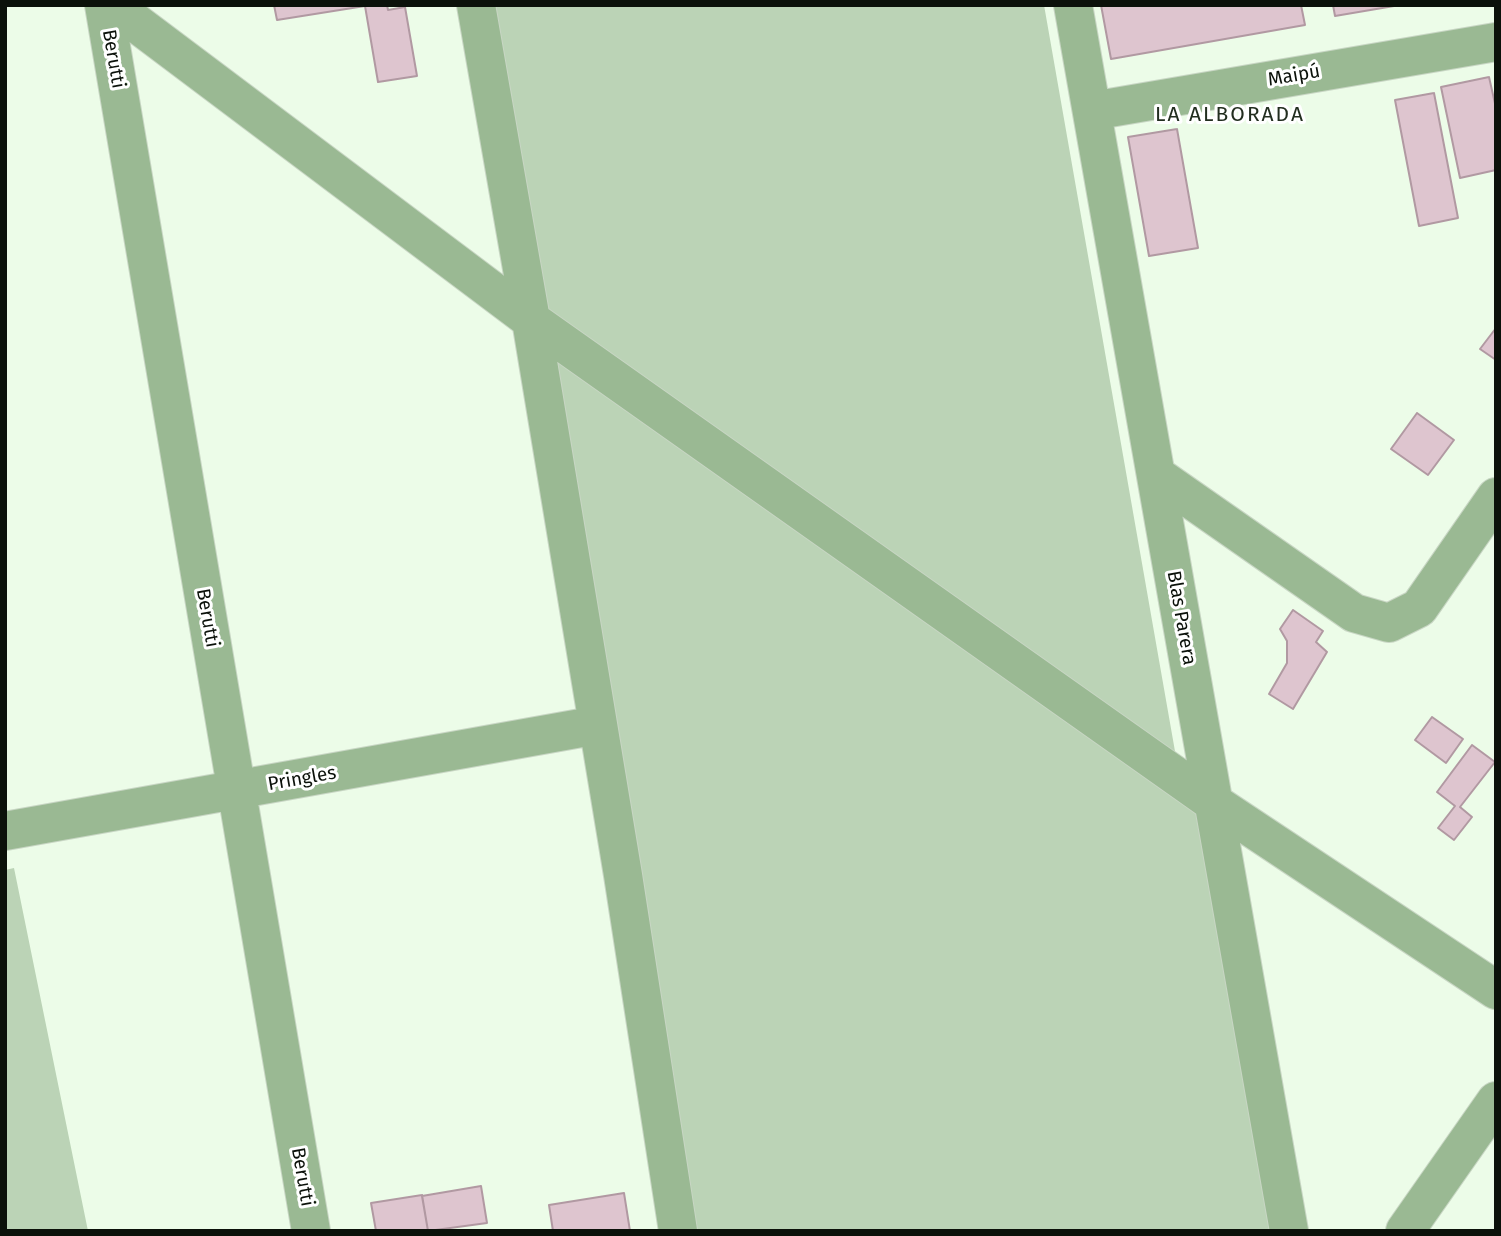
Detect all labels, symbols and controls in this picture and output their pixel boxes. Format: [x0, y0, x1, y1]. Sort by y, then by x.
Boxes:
street label: Berutti [97, 28, 129, 90]
street label: Maipú [1266, 60, 1322, 92]
district label: LA ALBORADA [1156, 102, 1304, 128]
street label: Blas Parera [1161, 569, 1201, 667]
street label: Berutti [191, 587, 223, 649]
street label: Pringles [266, 762, 338, 796]
street label: Berutti [286, 1146, 318, 1208]

